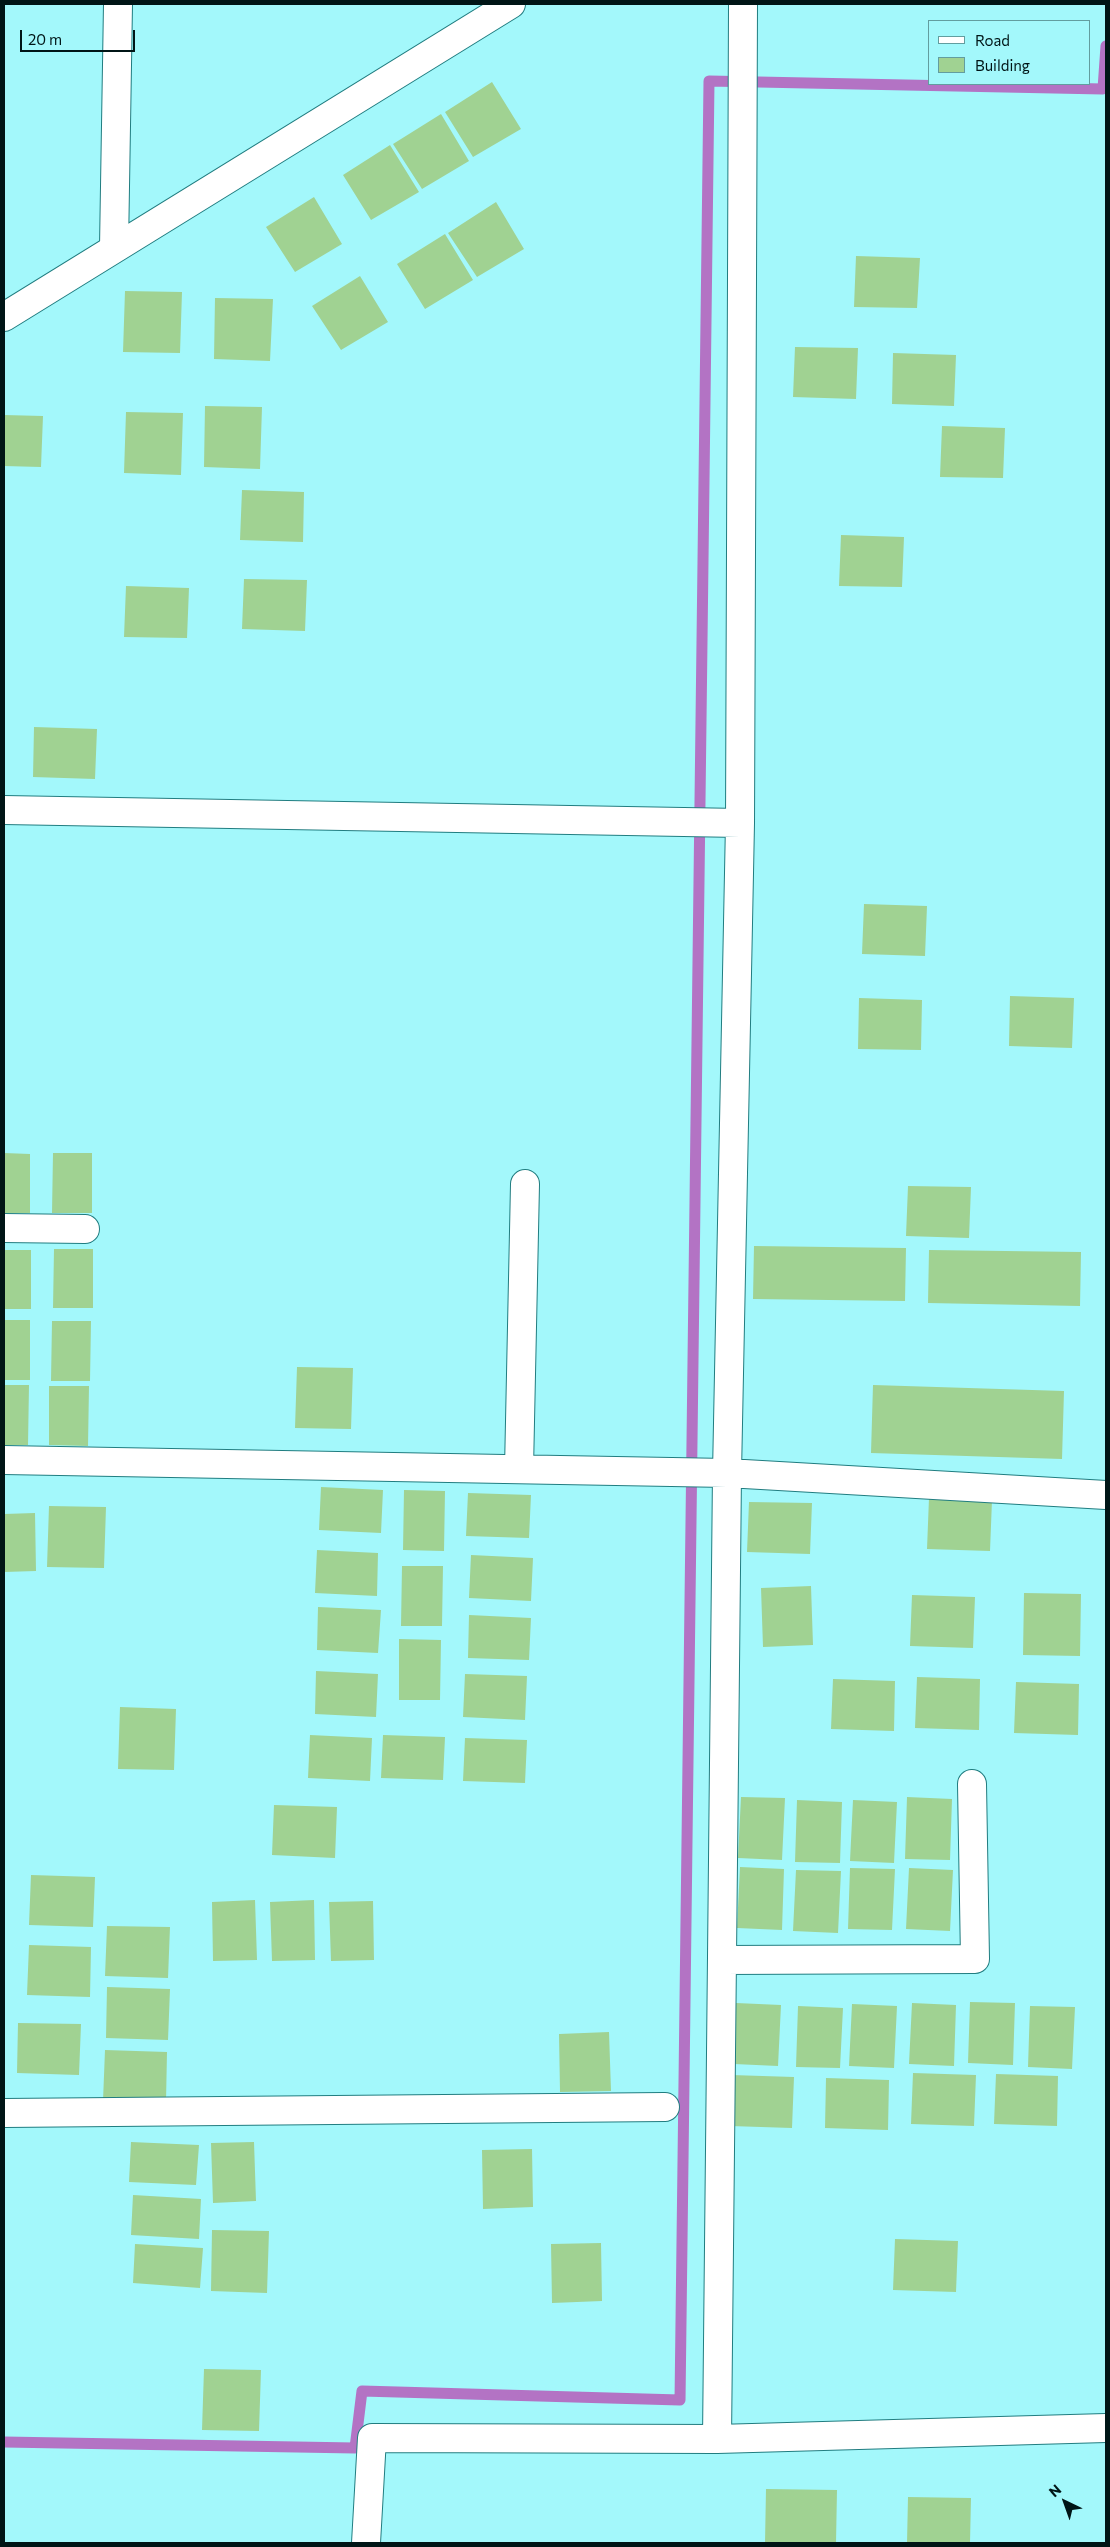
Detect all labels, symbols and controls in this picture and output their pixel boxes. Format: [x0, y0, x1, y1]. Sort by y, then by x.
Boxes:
scale bar [22, 20, 138, 52]
legend [928, 20, 1090, 85]
text: 20 m [28, 30, 62, 48]
text: Road [975, 31, 1010, 49]
text: Building [975, 56, 1030, 74]
north arrow [1040, 2477, 1090, 2527]
text: N [1045, 2481, 1064, 2500]

